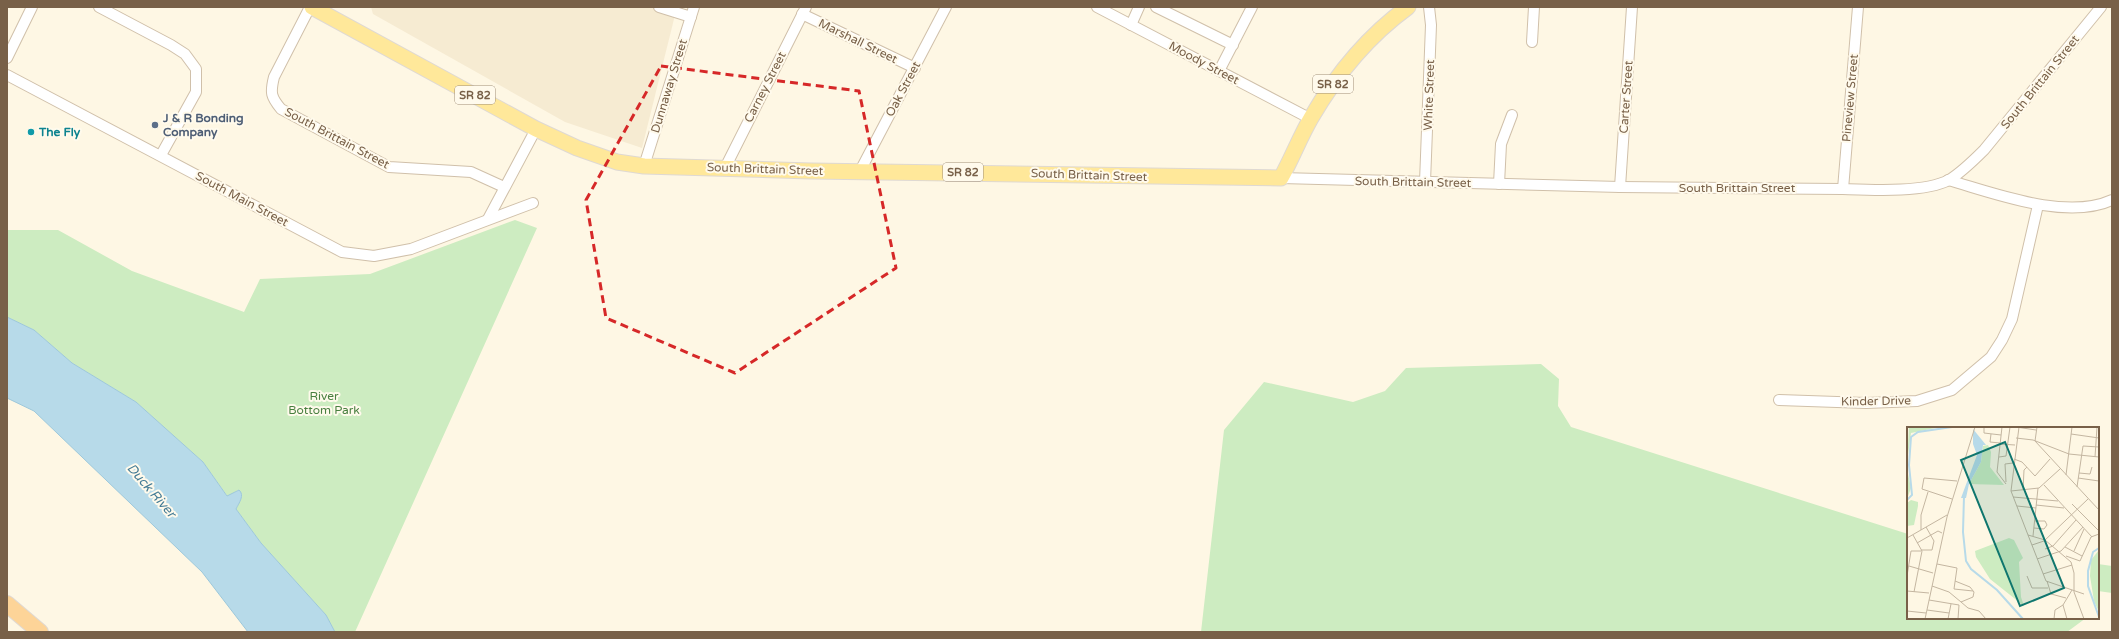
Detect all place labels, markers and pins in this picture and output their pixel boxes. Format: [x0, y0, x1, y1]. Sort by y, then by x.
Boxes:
place label: J & R Bonding Company [162, 111, 244, 140]
marker: J & R Bonding Company [150, 120, 160, 130]
place label: The Fly [38, 125, 81, 140]
marker: The Fly [26, 127, 36, 137]

